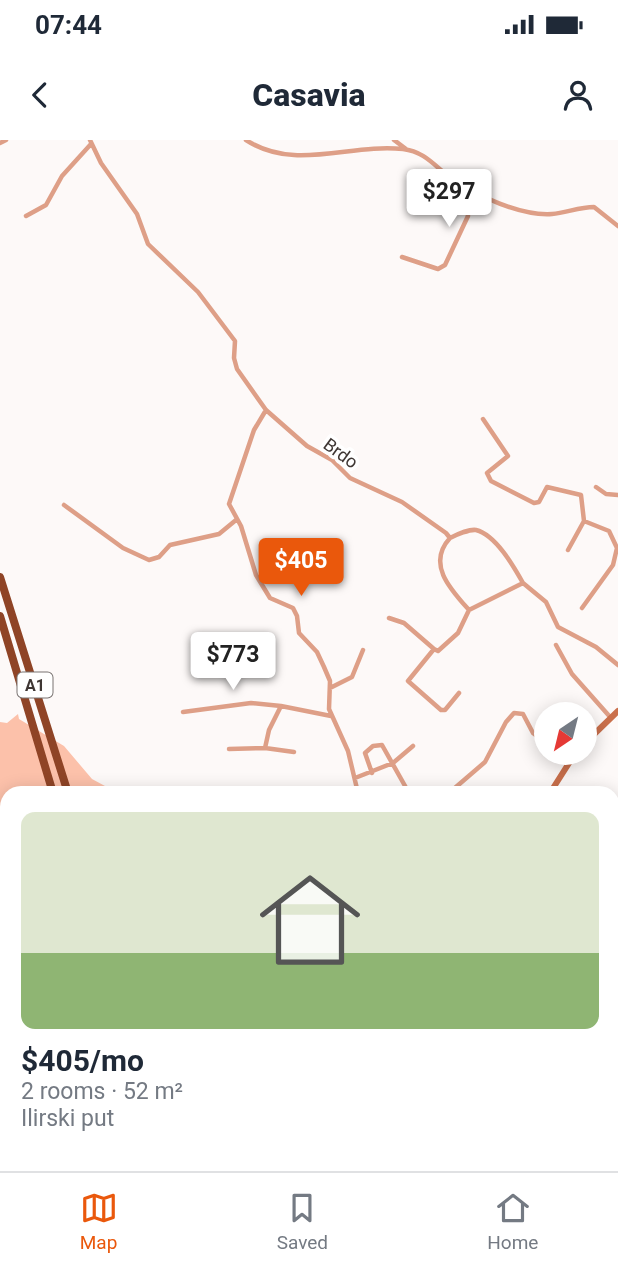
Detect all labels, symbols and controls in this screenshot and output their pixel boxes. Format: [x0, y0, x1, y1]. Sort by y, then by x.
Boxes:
text: 07:44 [35, 10, 102, 40]
icon: back [21, 76, 59, 114]
text: Casavia [252, 76, 366, 114]
icon: person [559, 76, 597, 114]
pin: $297 [408, 169, 490, 229]
text: $297 [423, 178, 475, 205]
street label: Brdo [320, 433, 362, 473]
pin: $405 [260, 538, 342, 598]
text: $405 [275, 547, 327, 574]
pin: $773 [192, 632, 274, 692]
text: $773 [207, 641, 259, 668]
road number: A1 [18, 672, 52, 698]
north arrow [534, 702, 597, 765]
map controls [534, 702, 597, 765]
icon: home [247, 857, 373, 983]
text: $405/mo [21, 1043, 144, 1078]
text: 2 rooms · 52 m² [21, 1078, 183, 1105]
text: Ilirski put [21, 1105, 114, 1132]
tab: Map [80, 1189, 118, 1254]
tab: Saved [277, 1189, 328, 1254]
tab: Home [487, 1189, 538, 1254]

